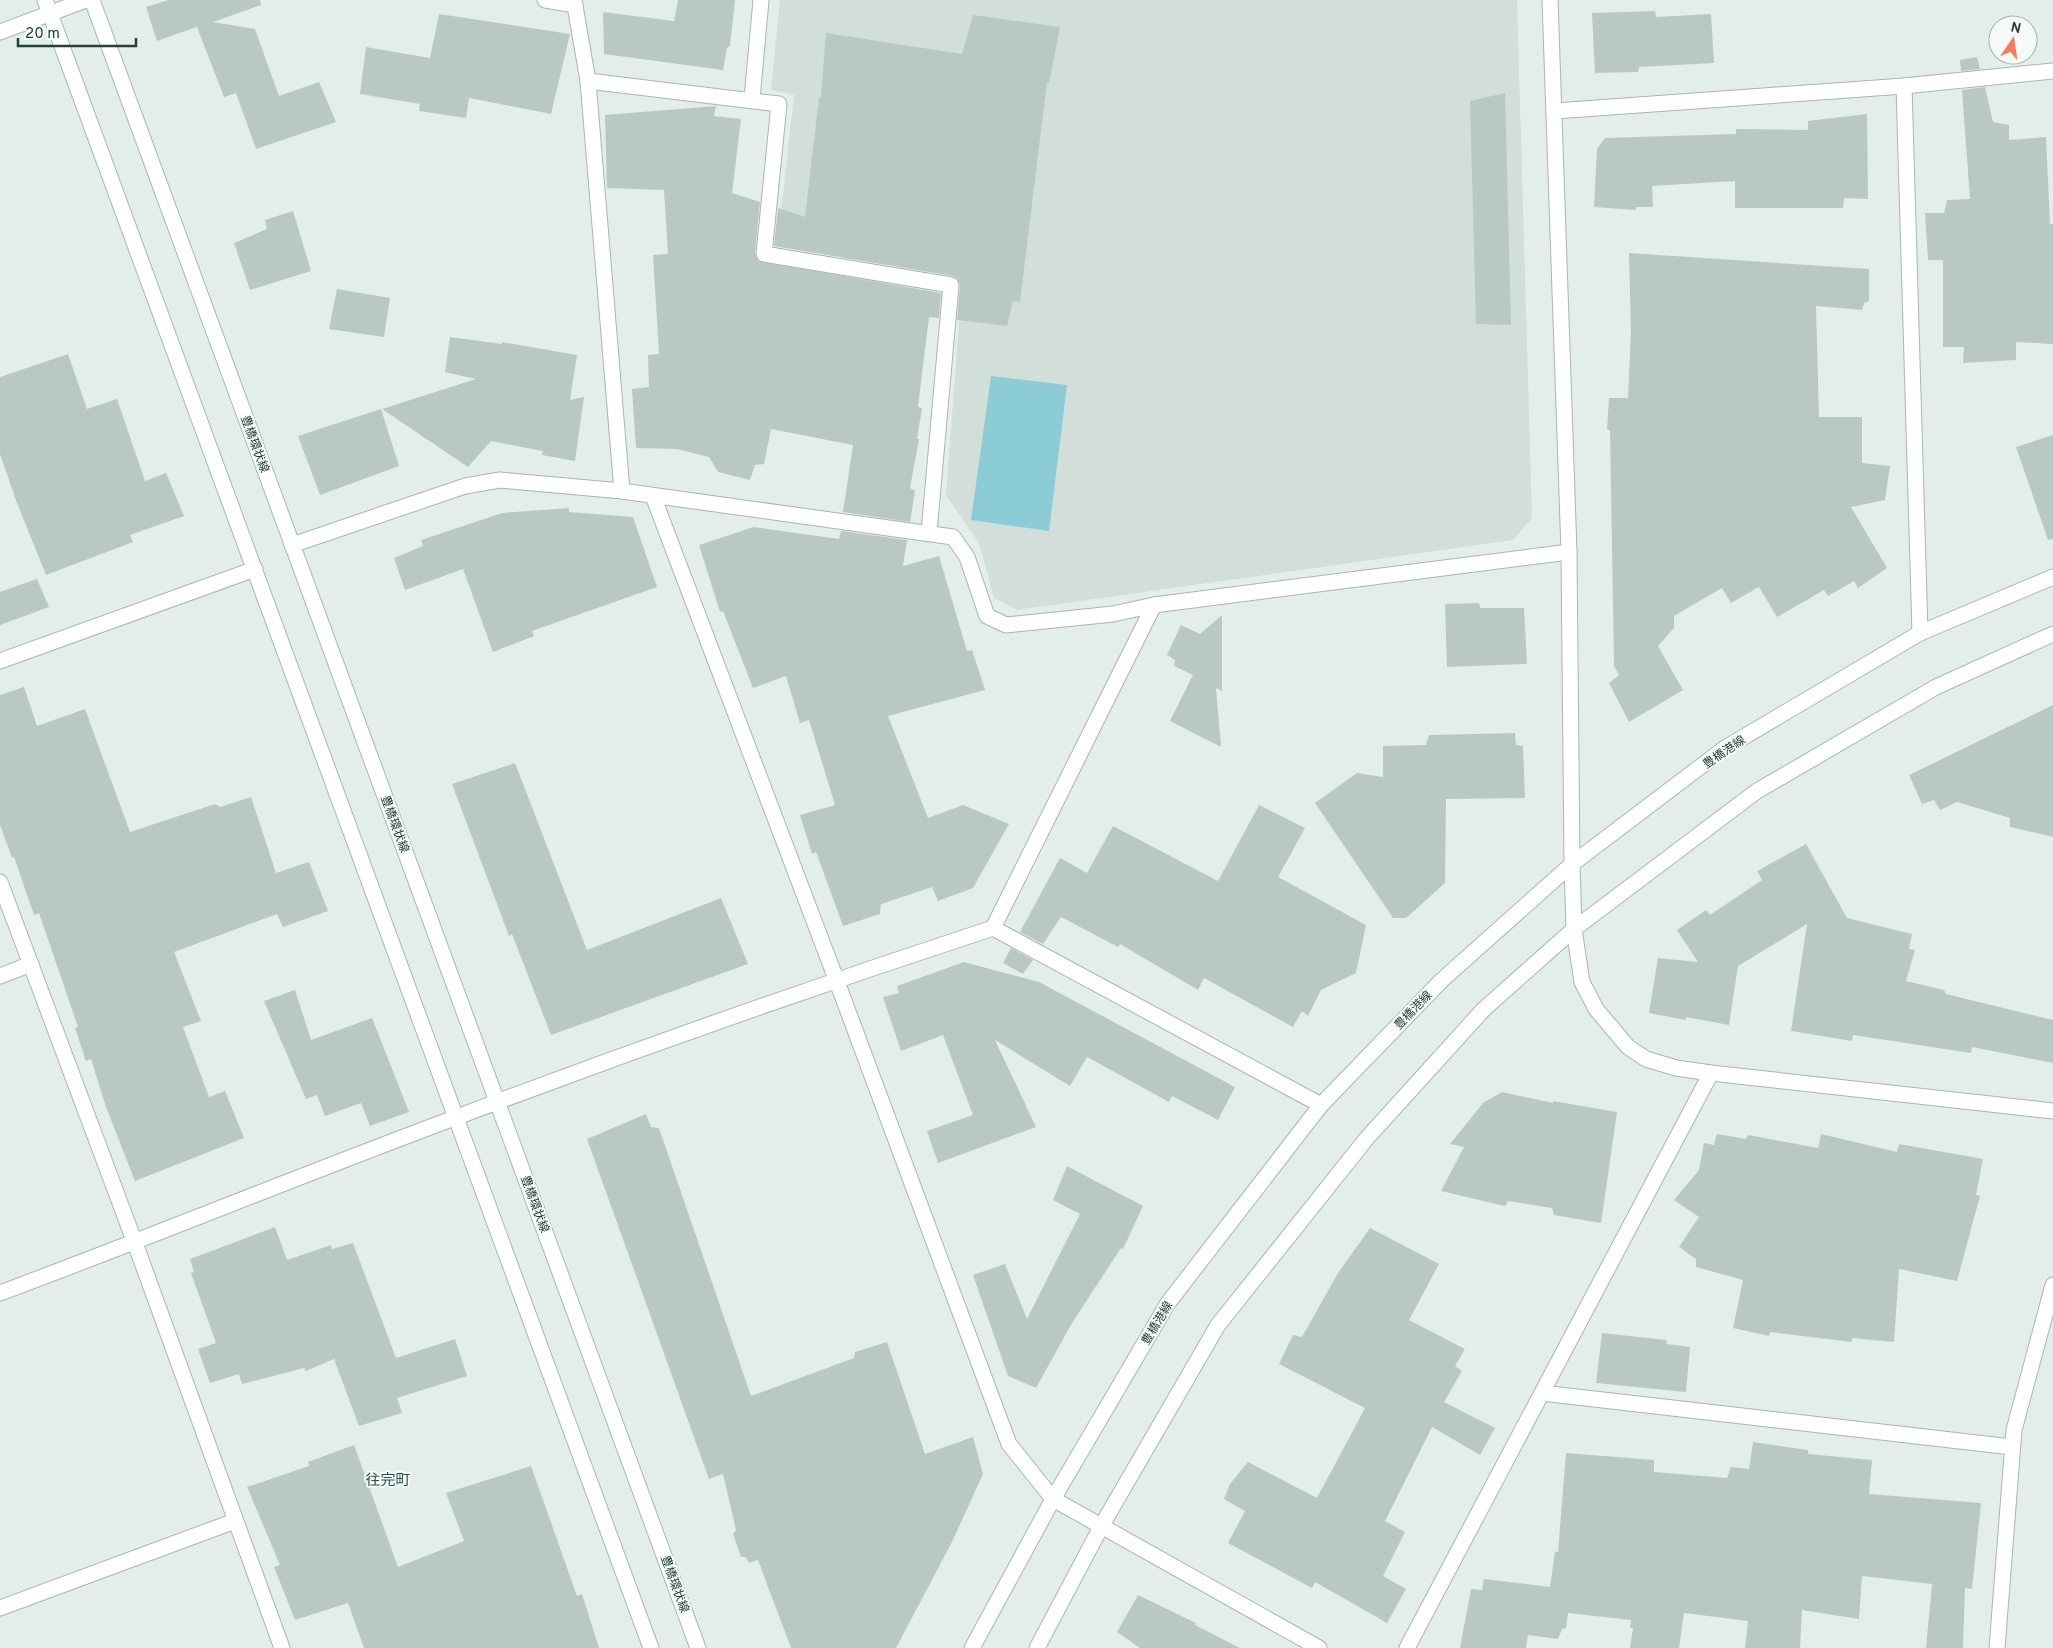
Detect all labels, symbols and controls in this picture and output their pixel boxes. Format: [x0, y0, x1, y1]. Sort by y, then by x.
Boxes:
scale bar [18, 15, 135, 47]
north arrow [1988, 15, 2038, 65]
text: N [2009, 19, 2022, 38]
text: 20 m [25, 25, 60, 44]
street label: 豊橋環状線 [236, 413, 272, 475]
street label: 豊橋港線 [1700, 733, 1749, 773]
street label: 豊橋環状線 [376, 793, 412, 855]
street label: 豊橋港線 [1391, 988, 1436, 1034]
street label: 豊橋環状線 [516, 1173, 552, 1235]
street label: 豊橋港線 [1139, 1299, 1177, 1348]
district label: 往完町 [365, 1472, 411, 1491]
street label: 豊橋環状線 [656, 1553, 692, 1615]

